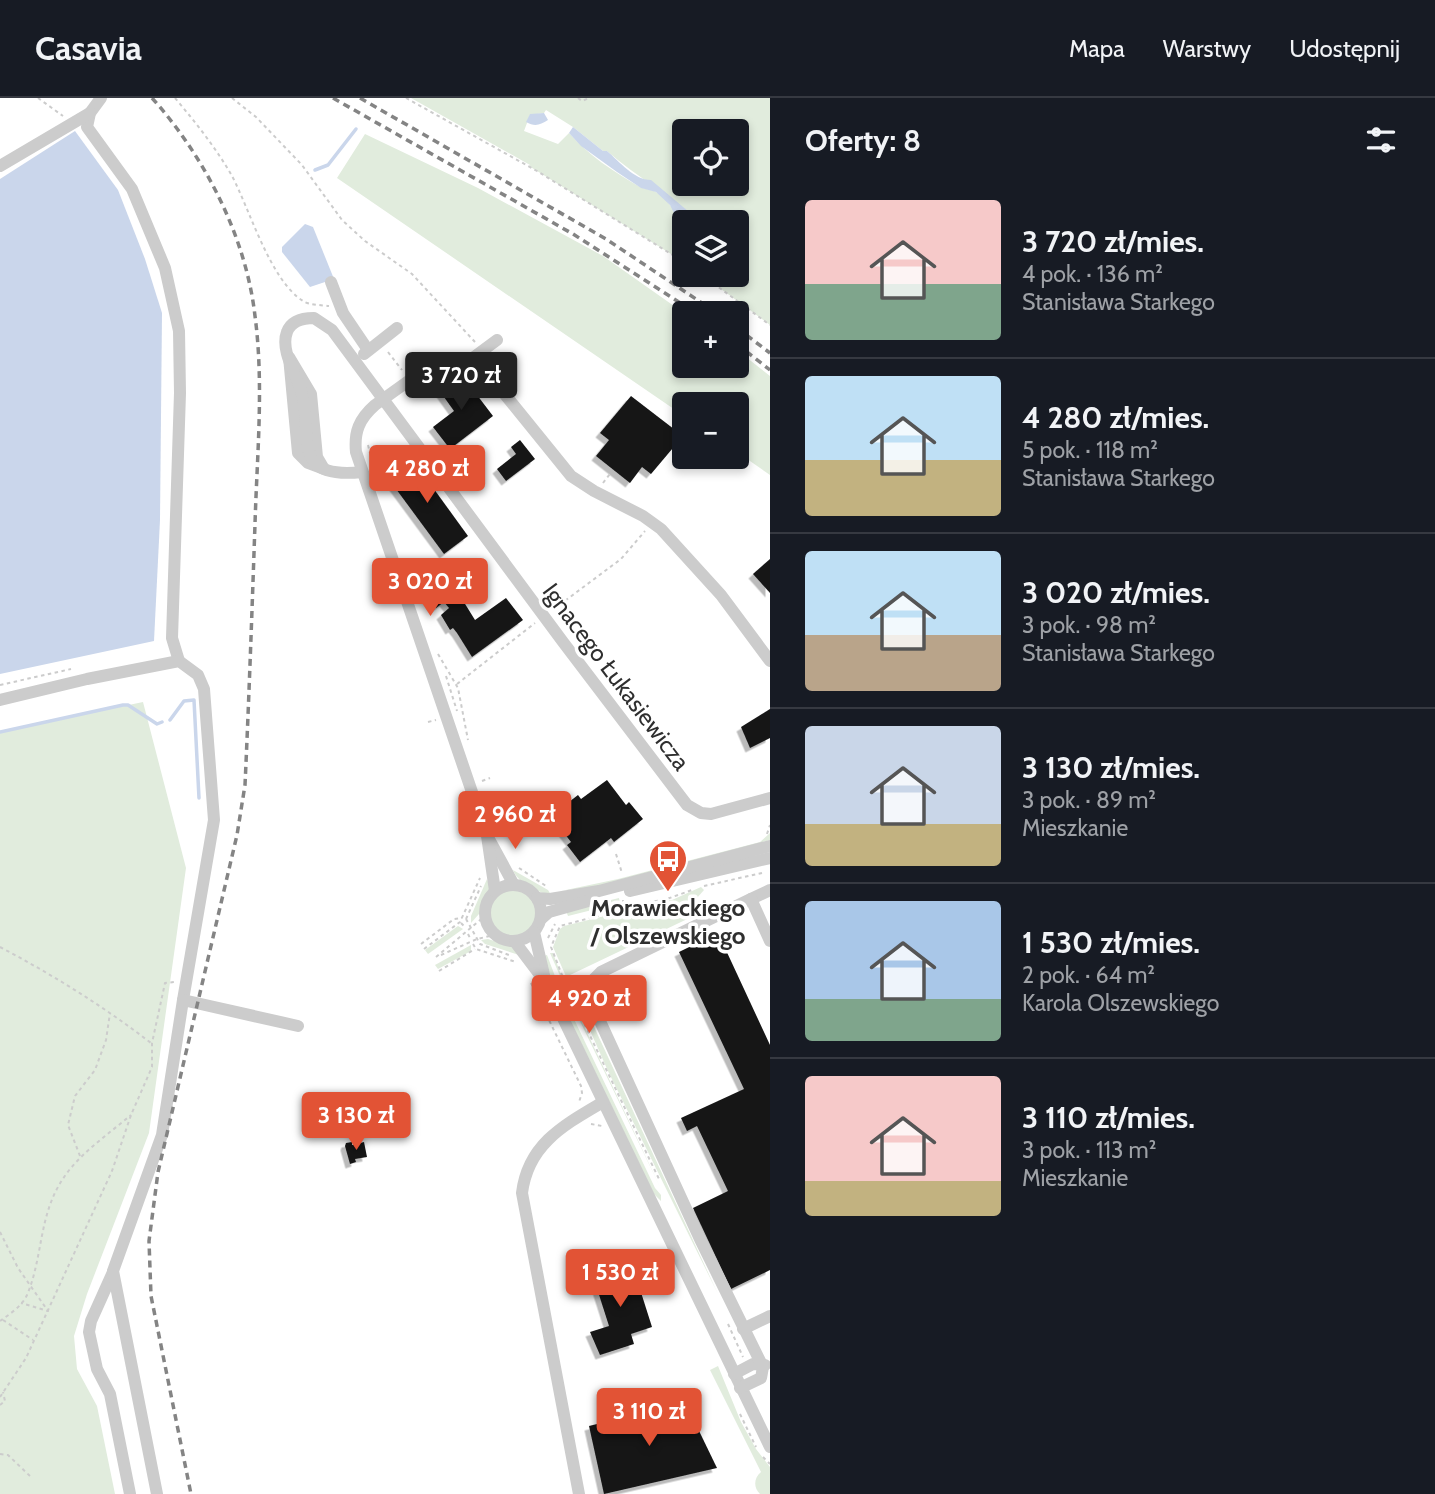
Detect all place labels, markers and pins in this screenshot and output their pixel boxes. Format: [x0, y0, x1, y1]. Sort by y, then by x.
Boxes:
pin: 3 720 zł [389, 352, 533, 412]
pin: 4 280 zł [355, 446, 499, 505]
pin: 3 020 zł [358, 559, 502, 618]
pin: 2 960 zł [443, 792, 587, 851]
bus stop icon: Morawieckiego / Olszewskiego [647, 838, 689, 893]
place label: Morawieckiego / Olszewskiego [589, 893, 746, 950]
pin: 4 920 zł [517, 976, 661, 1035]
pin: 3 130 zł [284, 1093, 428, 1152]
pin: 1 530 zł [548, 1250, 692, 1309]
pin: 3 110 zł [577, 1388, 721, 1448]

